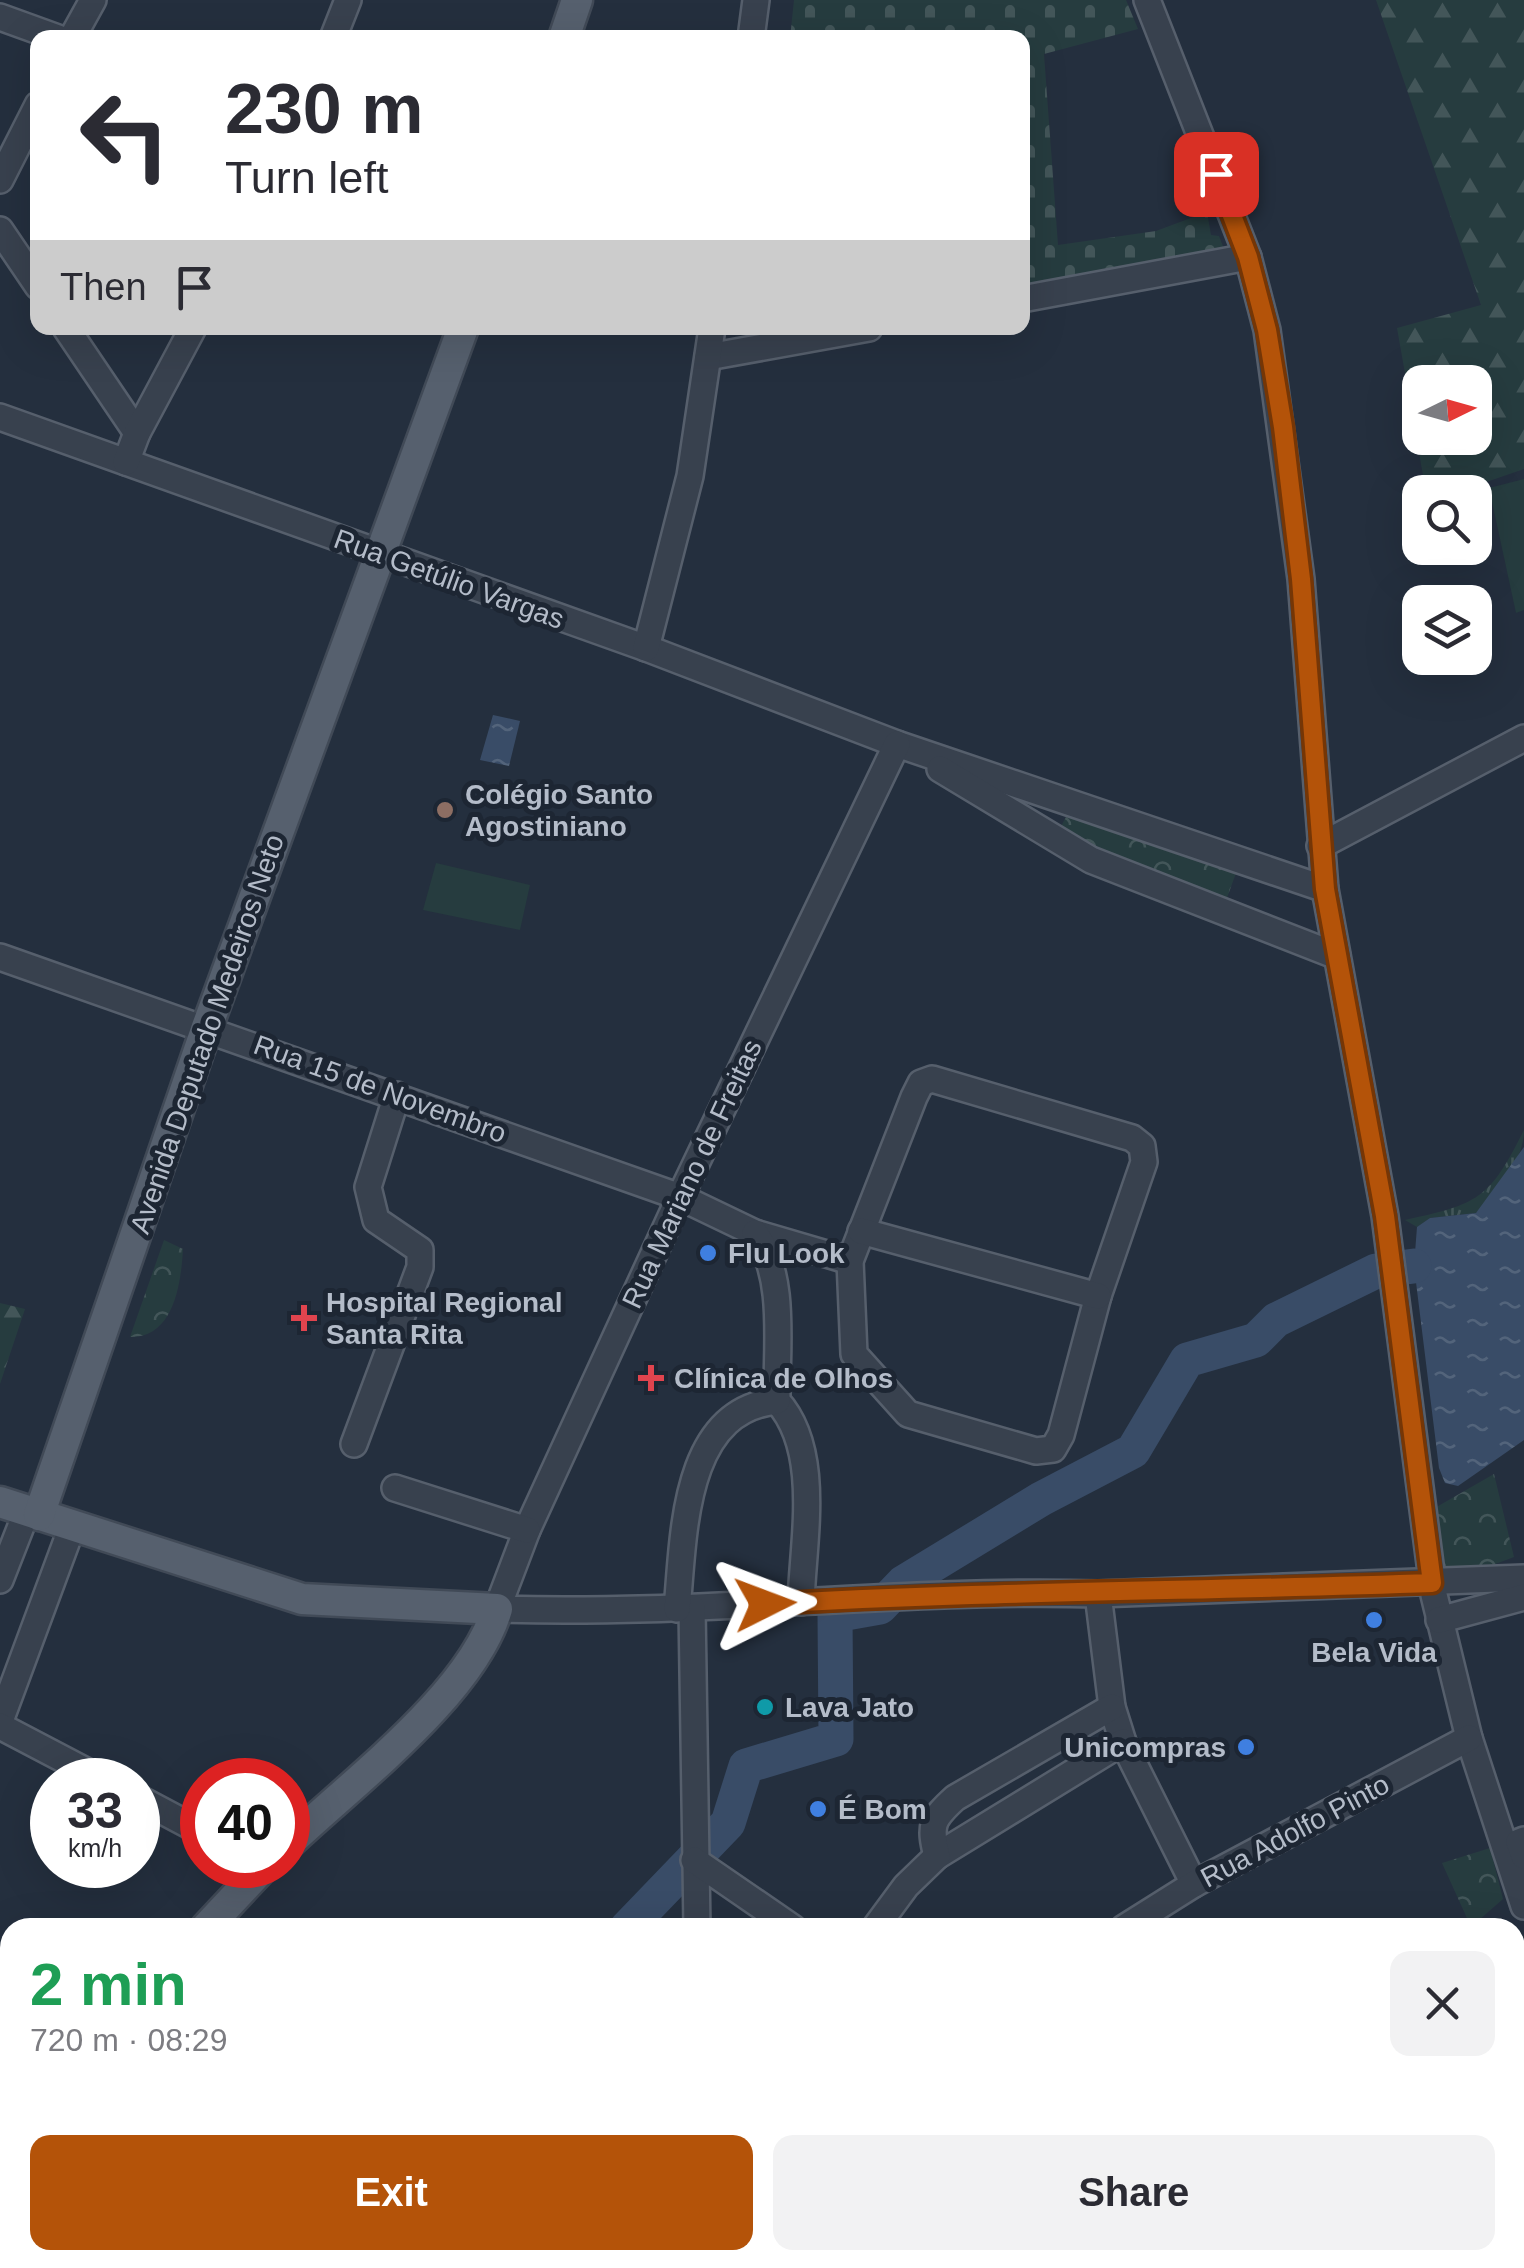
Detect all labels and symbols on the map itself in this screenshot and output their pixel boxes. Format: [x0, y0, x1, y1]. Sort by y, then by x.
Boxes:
pin [1174, 132, 1259, 217]
north arrow [1402, 365, 1492, 455]
street label: Rua Getúlio Vargas [330, 523, 568, 635]
place label: Colégio Santo Agostiniano [465, 779, 653, 842]
marker: Colégio Santo Agostiniano [434, 799, 456, 821]
street label: Avenida Deputado Medeiros Neto [124, 831, 290, 1237]
street label: Rua 15 de Novembro [250, 1029, 510, 1149]
street label: Rua Mariano de Freitas [616, 1035, 768, 1313]
place label: Flu Look [728, 1238, 845, 1269]
marker: Flu Look [697, 1242, 719, 1264]
place label: Hospital Regional Santa Rita [326, 1287, 562, 1350]
marker: Hospital Regional Santa Rita [291, 1305, 317, 1331]
place label: Clínica de Olhos [674, 1363, 893, 1394]
marker: Clínica de Olhos [638, 1365, 664, 1391]
position arrow [713, 1552, 817, 1656]
marker: Bela Vida [1363, 1609, 1385, 1631]
place label: Bela Vida [1311, 1637, 1437, 1668]
place label: Lava Jato [785, 1692, 914, 1723]
marker: Lava Jato [754, 1696, 776, 1718]
place label: Unicompras [1064, 1732, 1226, 1763]
marker: Unicompras [1235, 1736, 1257, 1758]
speed limit sign: 40 [180, 1758, 310, 1888]
street label: Rua Adolfo Pinto [1196, 1768, 1394, 1894]
place label: É Bom [838, 1794, 927, 1825]
marker: É Bom [807, 1798, 829, 1820]

